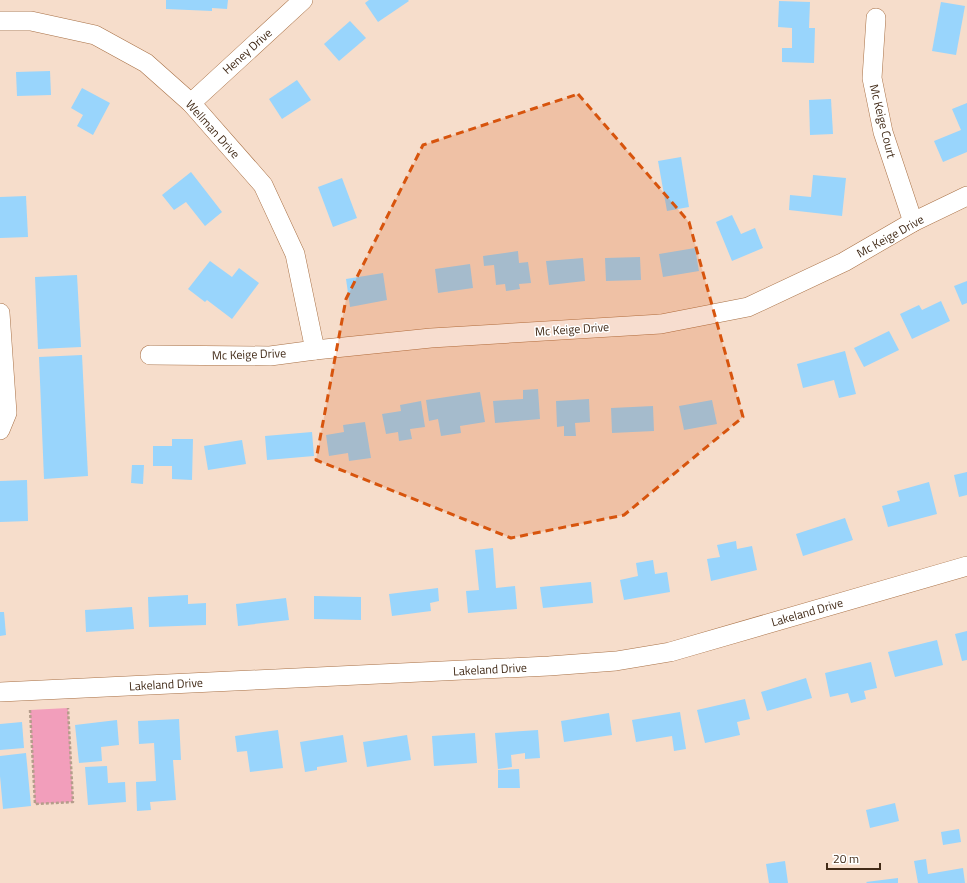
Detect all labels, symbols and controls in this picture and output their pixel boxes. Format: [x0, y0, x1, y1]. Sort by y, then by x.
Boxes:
street label: Heney Drive [218, 23, 276, 79]
street label: Mc Keige Court [865, 82, 902, 161]
street label: Wellman Drive [181, 95, 245, 163]
street label: Mc Keige Drive [853, 210, 927, 262]
street label: Mc Keige Drive [534, 317, 610, 341]
street label: Mc Keige Drive [212, 343, 286, 365]
street label: Lakeland Drive [769, 593, 845, 631]
street label: Lakeland Drive [453, 658, 527, 680]
street label: Lakeland Drive [129, 673, 203, 695]
scale bar [827, 845, 880, 871]
text: 20 m [833, 849, 859, 868]

